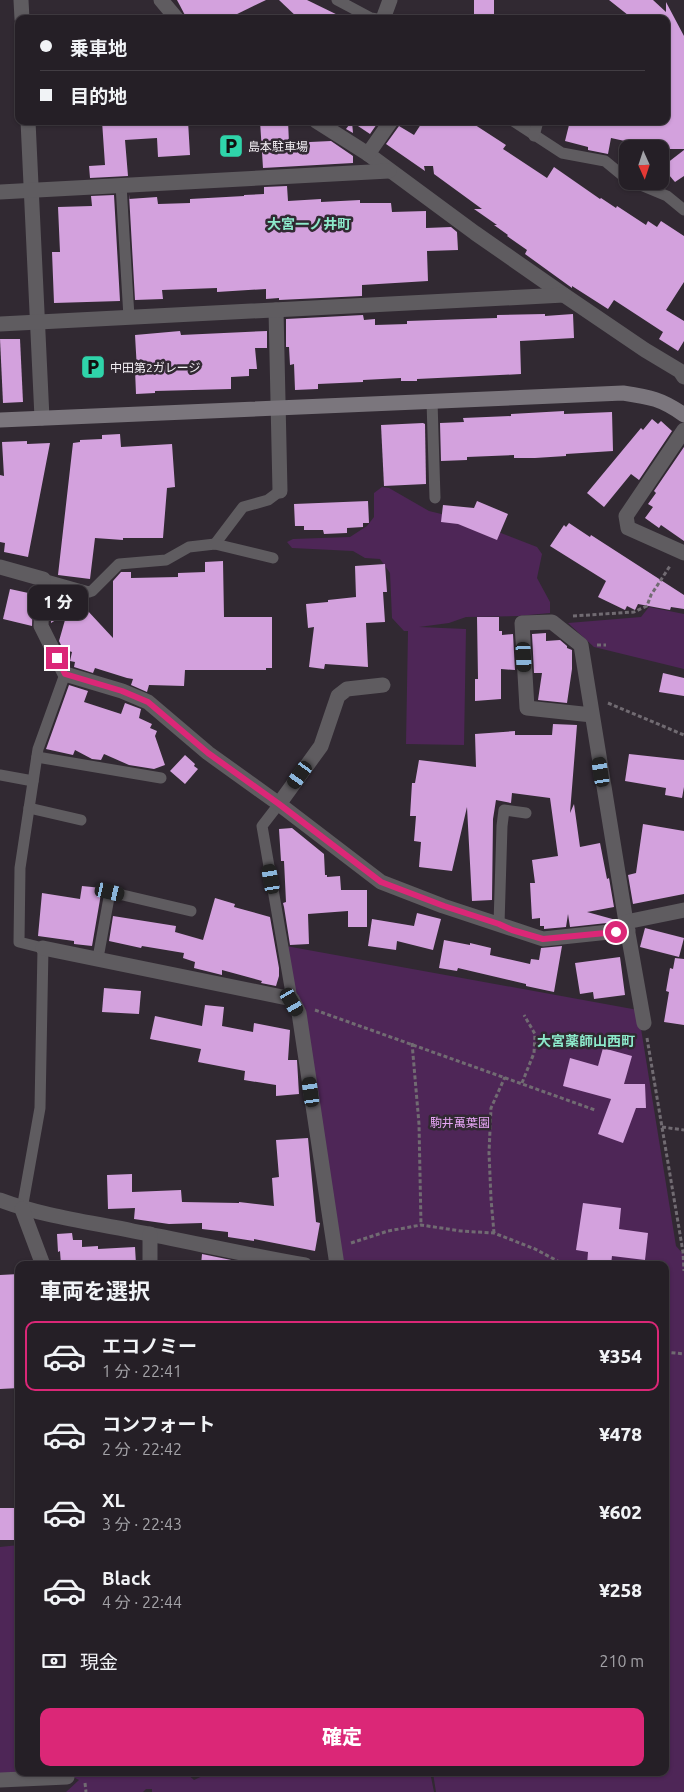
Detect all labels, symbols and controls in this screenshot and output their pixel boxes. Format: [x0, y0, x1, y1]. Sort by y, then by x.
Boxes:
text: 乗車地 [70, 37, 127, 59]
text: 目的地 [70, 85, 127, 107]
parking icon: 島本駐車場 [218, 133, 244, 159]
place label: 島本駐車場 [248, 140, 308, 153]
north arrow [619, 140, 669, 190]
map controls [619, 140, 669, 190]
district label: 大宮一ノ井町 [267, 216, 351, 232]
parking icon: 中田第2ガレージ [80, 354, 106, 380]
place label: 中田第2ガレージ [110, 361, 201, 374]
callout: 1 分 [27, 586, 87, 620]
text: 1 分 [44, 593, 72, 611]
car [515, 642, 532, 672]
route end [46, 647, 68, 669]
car [591, 756, 610, 788]
car [285, 758, 314, 792]
car [261, 863, 280, 895]
car [93, 881, 126, 903]
route start [605, 921, 627, 943]
car [278, 985, 305, 1019]
district label: 大宮薬師山西町 [537, 1033, 635, 1049]
car [301, 1076, 320, 1108]
park label: 駒井萬葉園 [430, 1116, 490, 1129]
text: 車両を選択 [40, 1278, 150, 1303]
icon: car [42, 1334, 87, 1379]
text: エコノミー [102, 1335, 197, 1357]
text: ¥354 [599, 1345, 642, 1367]
text: 1 分 · 22:41 [102, 1362, 182, 1380]
icon: car [42, 1412, 87, 1457]
text: コンフォート [102, 1413, 215, 1435]
text: ¥478 [599, 1423, 642, 1445]
text: 2 分 · 22:42 [102, 1440, 182, 1458]
text: XL [102, 1489, 125, 1511]
icon: car [42, 1490, 87, 1535]
text: ¥602 [599, 1501, 642, 1523]
text: 3 分 · 22:43 [102, 1515, 182, 1533]
text: Black [102, 1567, 151, 1589]
icon: car [42, 1568, 87, 1613]
text: ¥258 [599, 1579, 642, 1601]
text: 4 分 · 22:44 [102, 1593, 182, 1611]
icon: cash [40, 1647, 68, 1675]
text: 現金 [80, 1651, 118, 1673]
text: 210 m [599, 1652, 644, 1670]
button: 確定 [40, 1708, 644, 1766]

